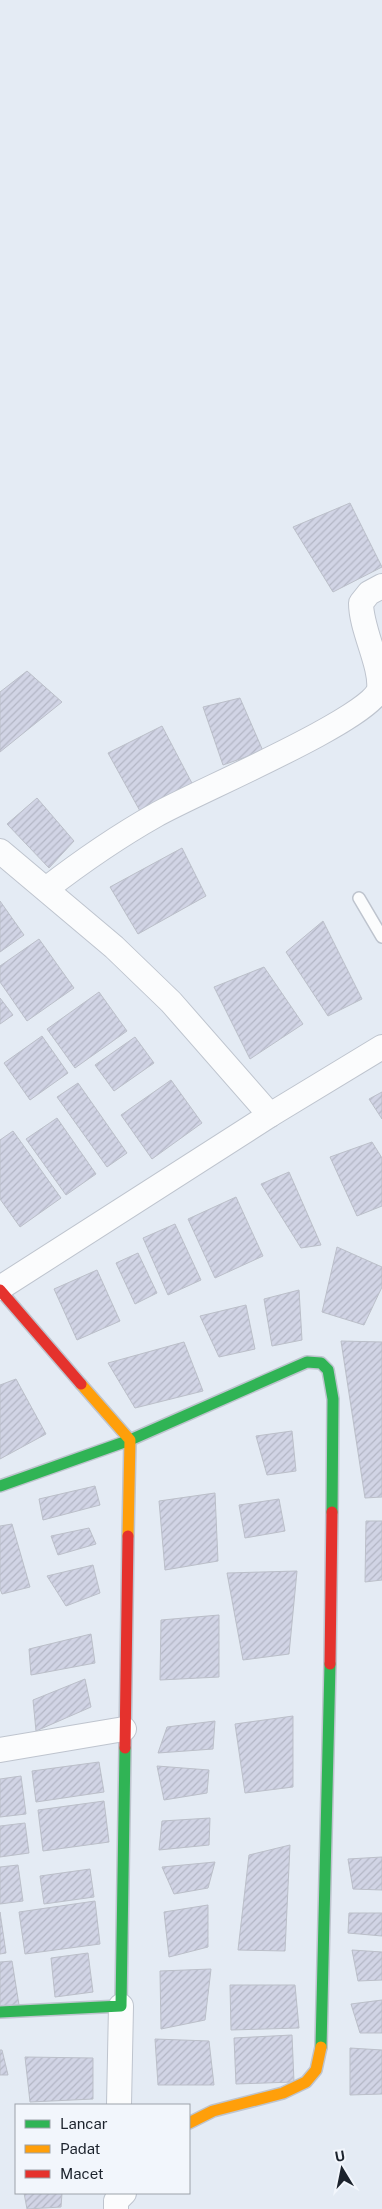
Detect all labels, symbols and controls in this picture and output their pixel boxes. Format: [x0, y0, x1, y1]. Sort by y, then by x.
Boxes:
legend [15, 2104, 190, 2194]
text: Lancar [60, 2115, 108, 2132]
text: Padat [60, 2140, 101, 2157]
north arrow [317, 2144, 367, 2194]
text: U [333, 2147, 346, 2165]
text: Macet [60, 2165, 104, 2182]

